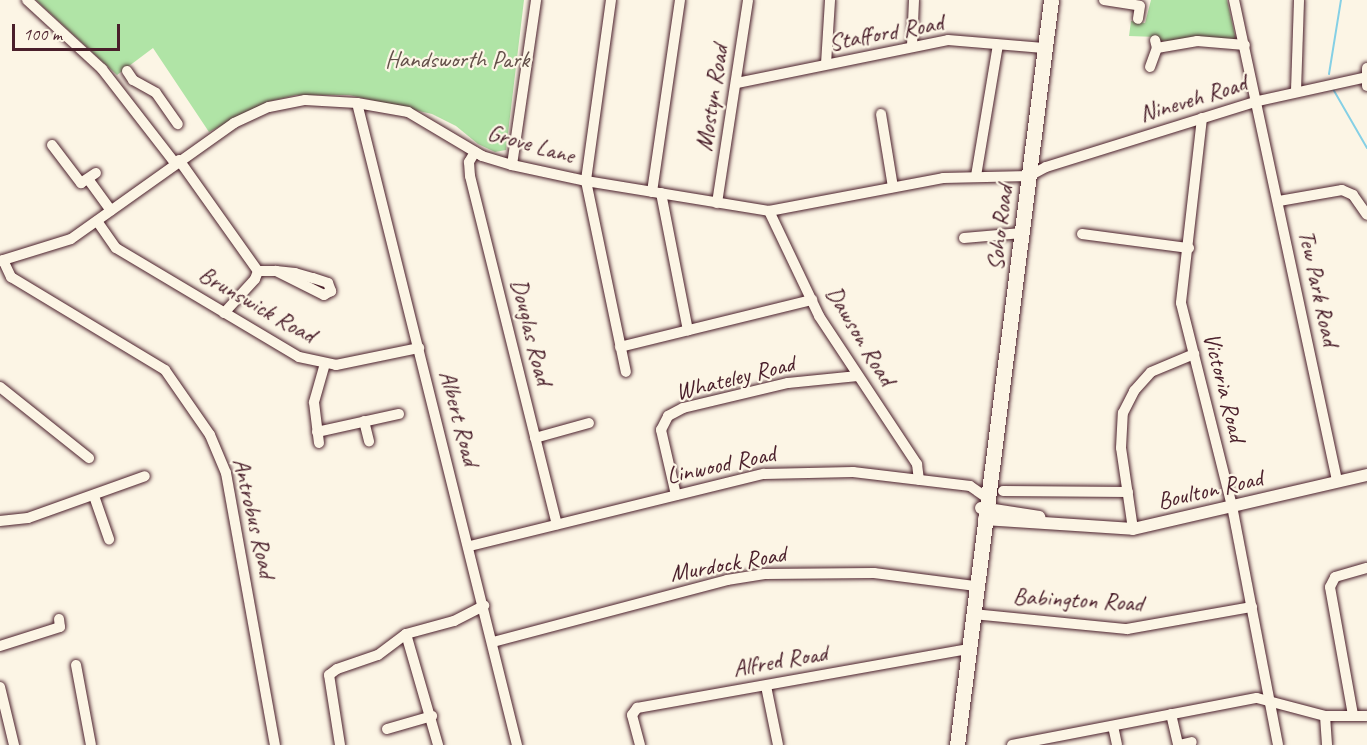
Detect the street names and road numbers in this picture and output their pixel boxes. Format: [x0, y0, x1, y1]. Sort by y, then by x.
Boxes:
street label: Stafford Road [827, 9, 945, 57]
street label: Mostyn Road [689, 43, 735, 153]
street label: Nineveh Road [1136, 69, 1250, 129]
street label: Grove Lane [484, 118, 578, 170]
street label: Soho Road [980, 184, 1020, 272]
street label: Tew Park Road [1292, 227, 1344, 349]
street label: Brunswick Road [194, 260, 320, 350]
street label: Douglas Road [504, 276, 558, 388]
street label: Dawson Road [819, 281, 901, 391]
street label: Victoria Road [1197, 330, 1251, 444]
street label: Whateley Road [673, 349, 797, 407]
street label: Albert Road [433, 367, 485, 469]
street label: Linwood Road [664, 439, 778, 491]
street label: Antrobus Road [226, 456, 282, 580]
street label: Boulton Road [1155, 464, 1265, 516]
street label: Murdock Road [668, 540, 788, 588]
street label: Babington Road [1012, 582, 1144, 618]
street label: Alfred Road [731, 639, 829, 683]

